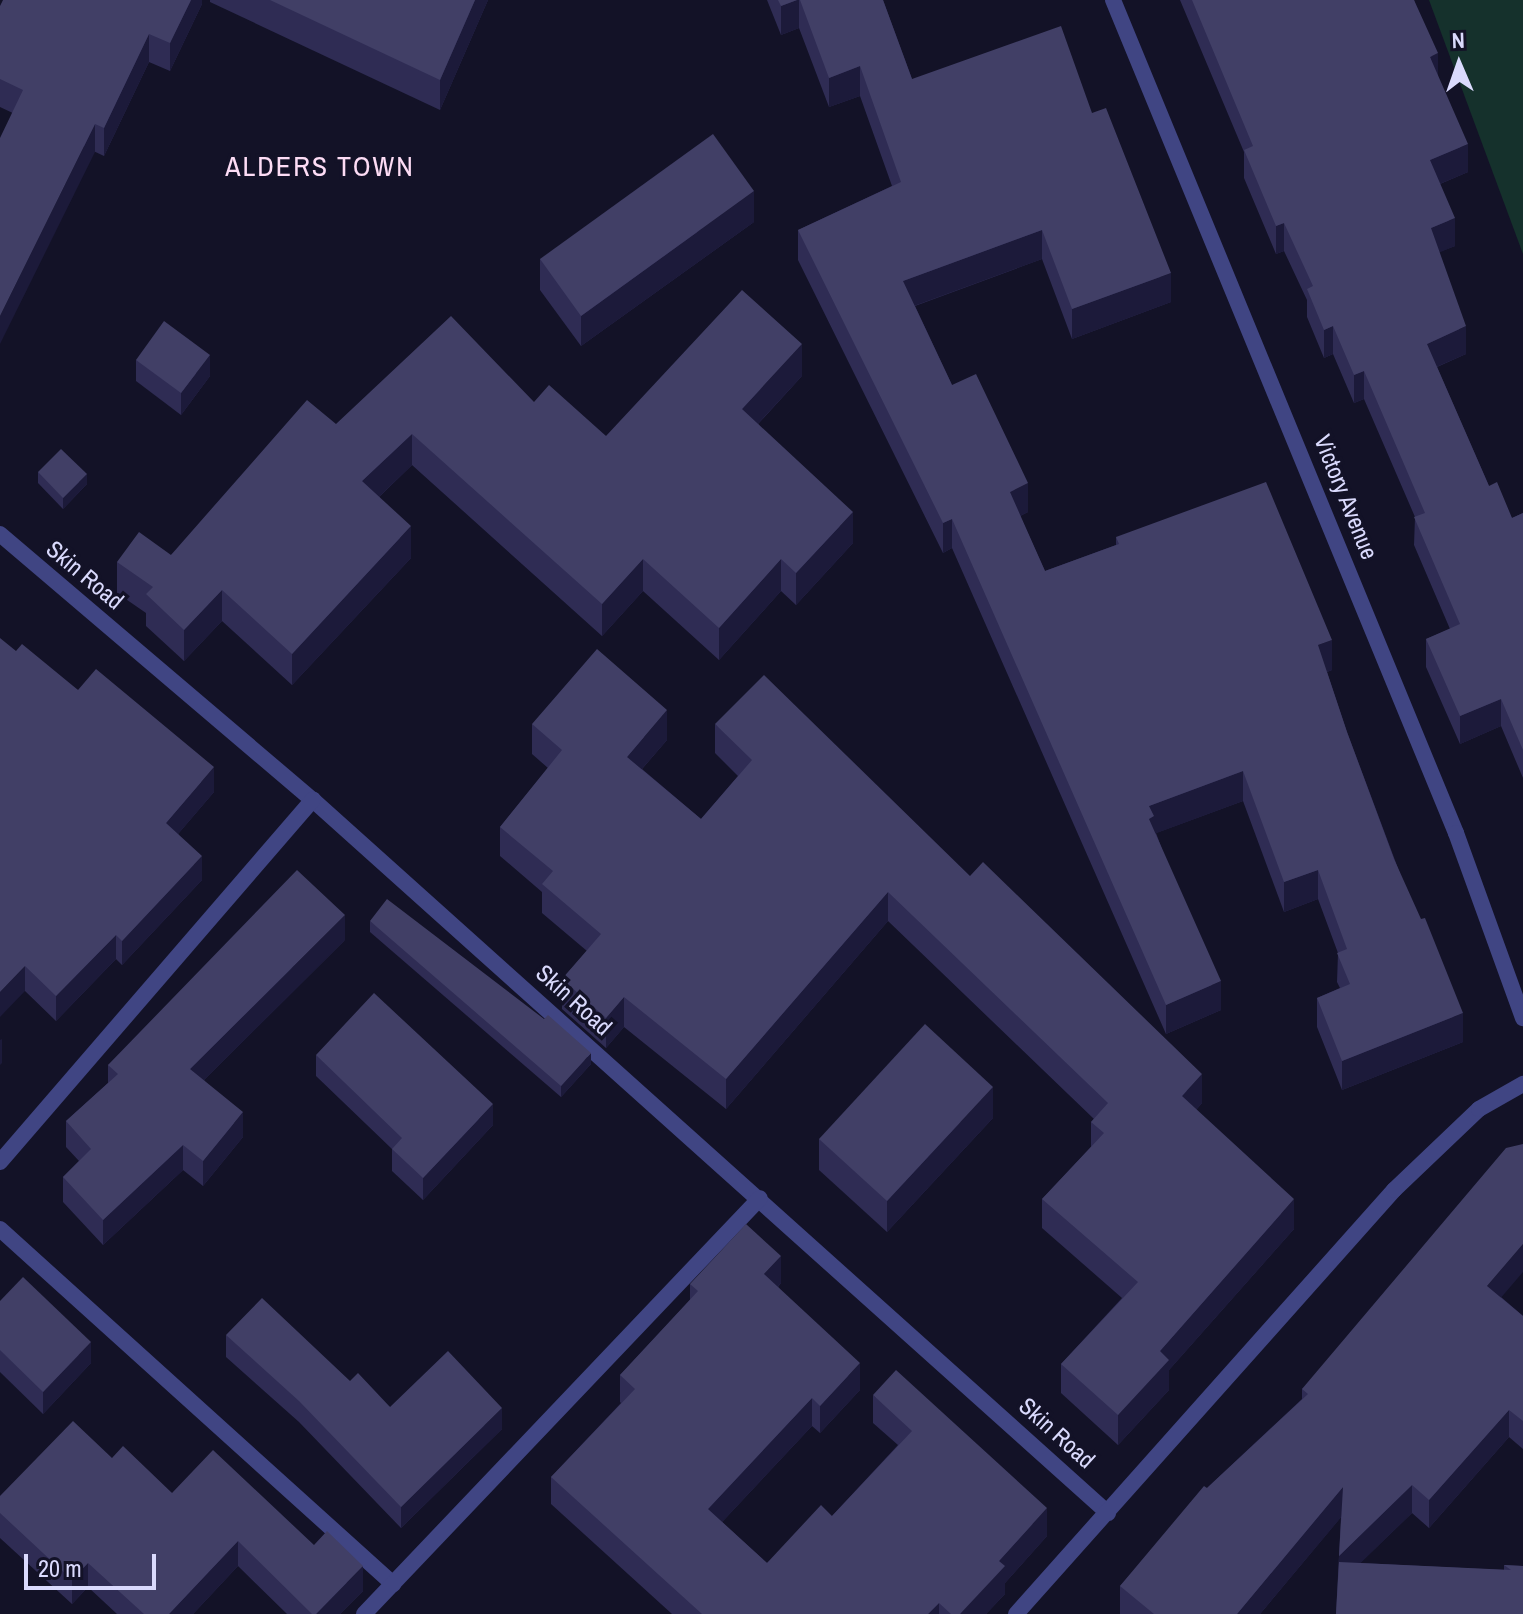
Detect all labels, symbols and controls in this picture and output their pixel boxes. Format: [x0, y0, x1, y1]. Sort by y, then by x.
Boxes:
north arrow [1419, 24, 1499, 104]
text: N [1451, 25, 1465, 55]
district label: ALDERS TOWN [225, 149, 415, 183]
street label: Victory Avenue [1308, 430, 1384, 564]
street label: Skin Road [41, 534, 129, 616]
street label: Skin Road [530, 959, 618, 1041]
street label: Skin Road [1013, 1392, 1101, 1474]
scale bar [28, 1538, 160, 1588]
text: 20 m [38, 1552, 82, 1584]

